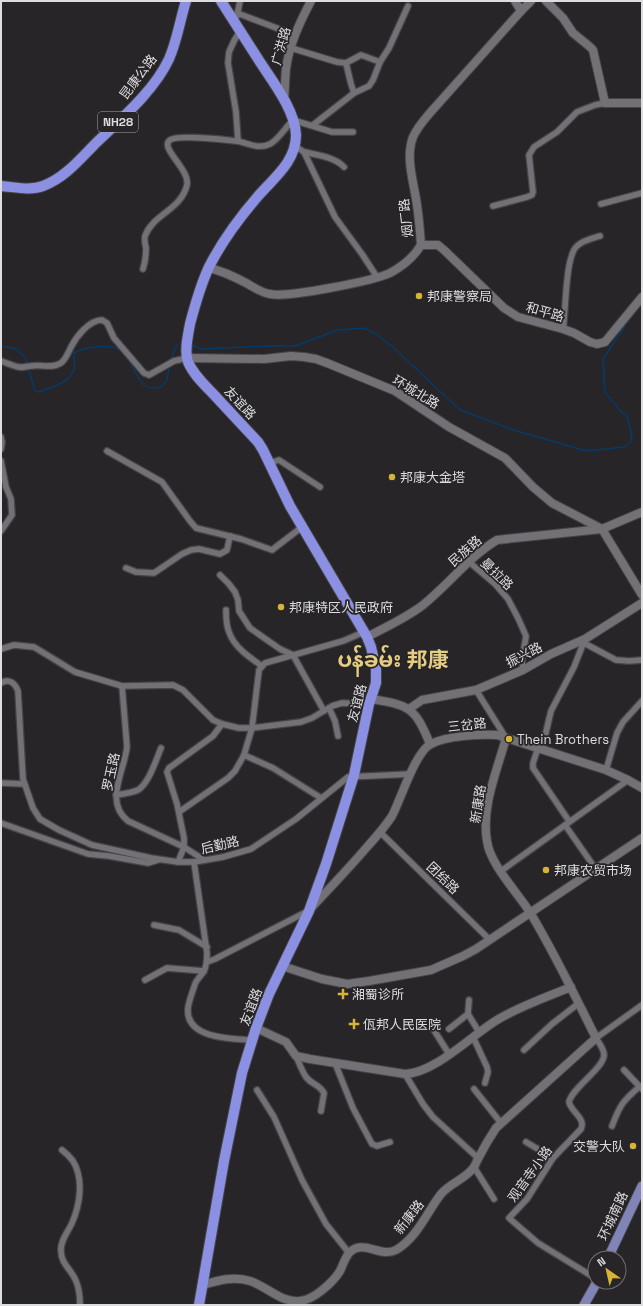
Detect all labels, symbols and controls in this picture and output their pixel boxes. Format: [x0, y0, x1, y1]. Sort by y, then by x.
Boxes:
street label: 广洪路 [267, 25, 295, 67]
street label: 昆康公路 [116, 51, 160, 103]
road number: NH28 [98, 112, 138, 132]
street label: 烟厂路 [395, 198, 417, 238]
place label: 邦康警察局 [427, 288, 492, 305]
marker: 邦康警察局 [414, 291, 424, 301]
street label: 和平路 [524, 298, 566, 326]
street label: 环城北路 [389, 371, 443, 413]
street label: 友谊路 [220, 383, 260, 423]
place label: 邦康大金塔 [400, 469, 465, 486]
marker: 邦康大金塔 [387, 472, 397, 482]
street label: 民族路 [445, 532, 485, 570]
street label: 曼拉路 [477, 554, 517, 594]
place label: 邦康特区人民政府 [289, 599, 393, 616]
marker: 邦康特区人民政府 [276, 602, 286, 612]
street label: 振兴路 [503, 639, 545, 671]
district label: ပန်ခမ်း 邦康 [337, 644, 449, 677]
street label: 友谊路 [344, 682, 370, 724]
street label: 三岔路 [447, 715, 487, 735]
place label: Thein Brothers [517, 731, 609, 748]
marker: Thein Brothers [504, 734, 514, 744]
street label: 罗玉路 [99, 751, 123, 793]
street label: 新康路 [467, 783, 489, 825]
street label: 后勤路 [199, 832, 241, 858]
street label: 团结路 [423, 858, 463, 898]
place label: 邦康农贸市场 [554, 862, 632, 879]
marker: 邦康农贸市场 [541, 865, 551, 875]
street label: 友谊路 [236, 986, 266, 1028]
place label: 湘蜀诊所 [352, 986, 404, 1003]
marker: 湘蜀诊所 [337, 988, 349, 1000]
place label: 佤邦人民医院 [363, 1016, 441, 1033]
marker: 佤邦人民医院 [348, 1018, 360, 1030]
place label: 交警大队 [573, 1138, 625, 1155]
marker: 交警大队 [628, 1141, 638, 1151]
street label: 观音寺小路 [504, 1143, 556, 1205]
street label: 环城南路 [594, 1189, 632, 1243]
street label: 新康路 [390, 1196, 428, 1238]
north arrow [587, 1250, 627, 1290]
text: N [594, 1254, 608, 1270]

